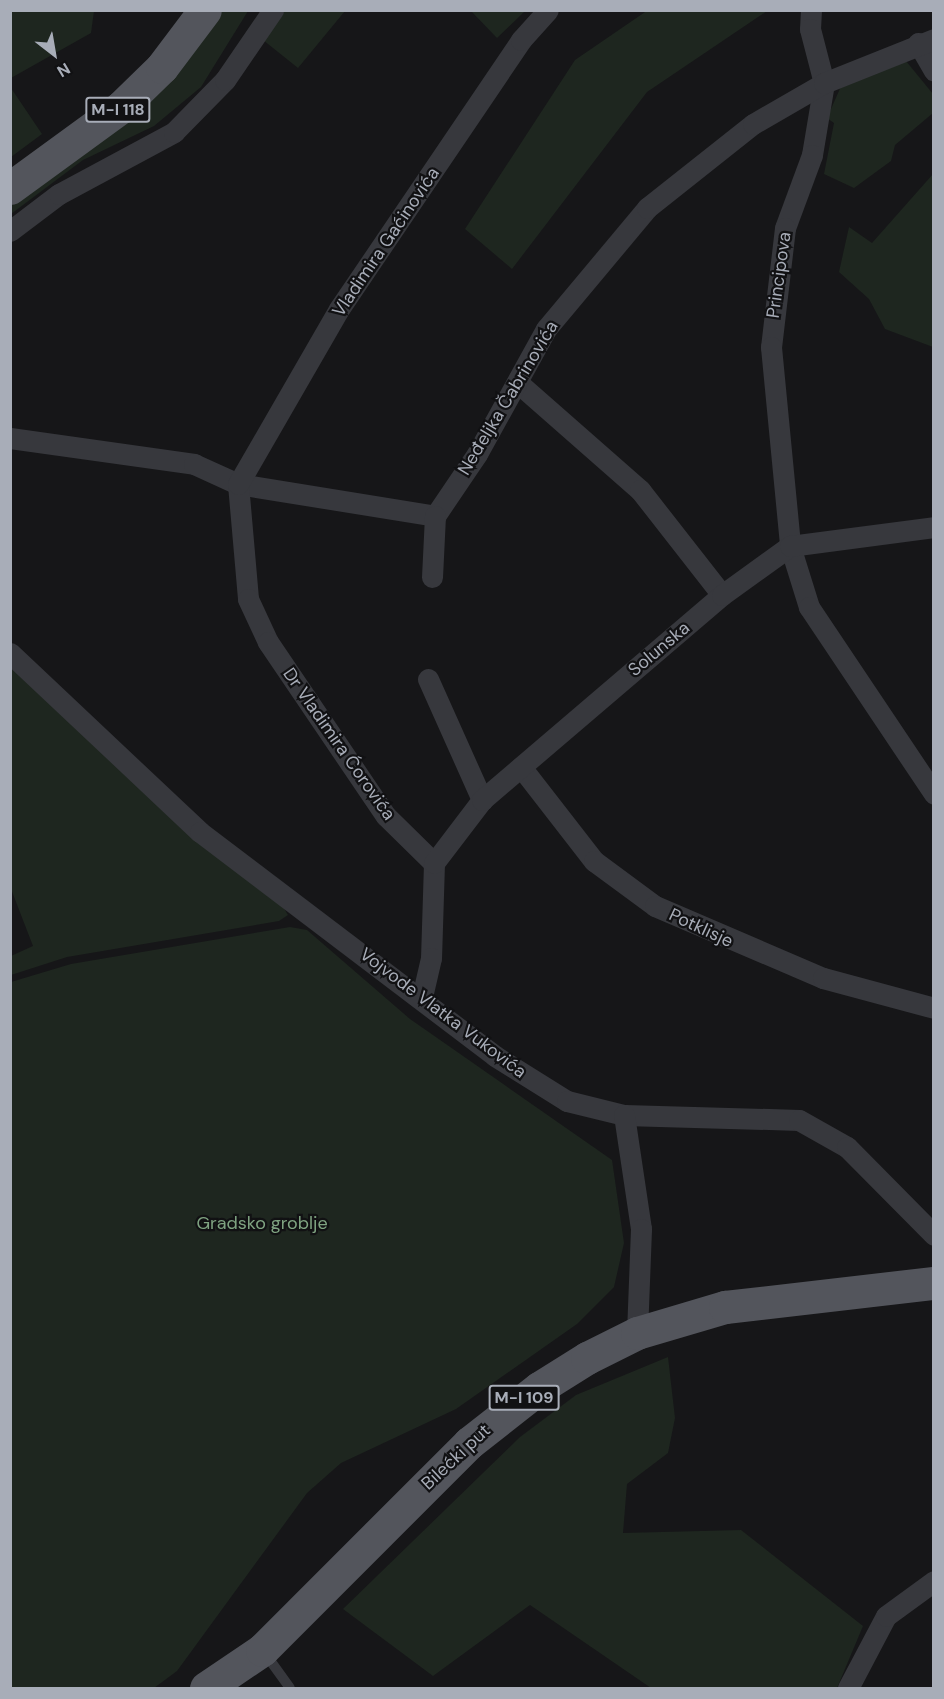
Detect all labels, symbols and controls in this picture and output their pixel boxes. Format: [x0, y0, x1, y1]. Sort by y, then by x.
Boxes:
north arrow [24, 24, 84, 84]
text: N [53, 58, 74, 82]
road number: M-I 118 [85, 97, 151, 123]
street label: Vladimira Gaćinovića [328, 163, 444, 321]
street label: Principova [762, 231, 796, 319]
street label: Neđeljka Čabrinovića [453, 317, 563, 479]
street label: Solunska [624, 617, 694, 681]
street label: Dr Vladimira Ćorovića [278, 664, 400, 824]
street label: Potklisje [665, 904, 737, 952]
street label: Vojvode Vlatka Vukovića [356, 943, 530, 1083]
park label: Gradsko groblje [196, 1212, 328, 1234]
road number: M-I 109 [488, 1385, 560, 1411]
street label: Bilećki put [417, 1420, 495, 1494]

